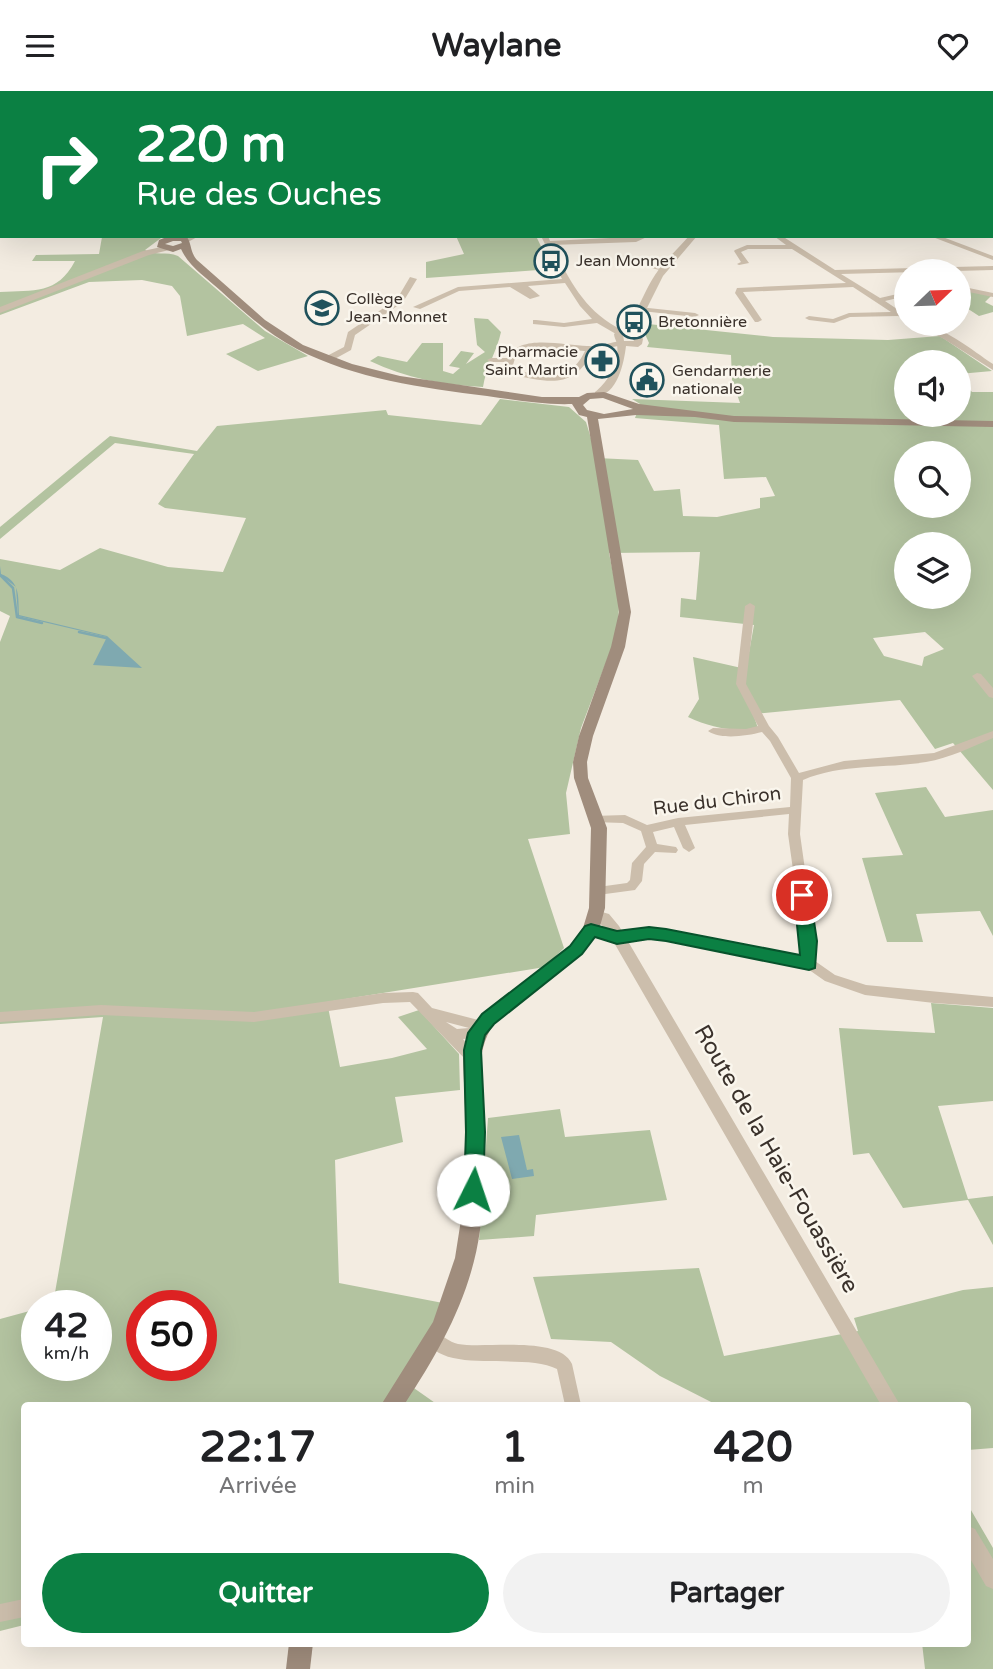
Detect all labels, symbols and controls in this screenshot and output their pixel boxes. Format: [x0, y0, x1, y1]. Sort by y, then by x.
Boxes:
icon: menu [21, 27, 59, 65]
text: Waylane [432, 27, 561, 65]
icon: heart [934, 27, 972, 65]
text: 220 m [136, 116, 286, 175]
icon: right [21, 119, 112, 210]
text: Rue des Ouches [136, 176, 382, 214]
bus stop icon: Jean Monnet [532, 242, 570, 280]
place label: Jean Monnet [576, 251, 675, 271]
north arrow [894, 259, 971, 336]
map controls [894, 259, 971, 609]
school or university icon: Collège Jean-Monnet [303, 289, 341, 327]
place label: Collège Jean-Monnet [346, 289, 447, 327]
bus stop icon: Bretonnière [615, 303, 653, 341]
place label: Bretonnière [658, 312, 747, 332]
place label: Pharmacie Saint Martin [485, 342, 578, 380]
pharmacy icon: Pharmacie Saint Martin [583, 342, 621, 380]
button: sound [894, 350, 971, 427]
public building icon: Gendarmerie nationale [628, 361, 666, 399]
place label: Gendarmerie nationale [672, 361, 771, 399]
button: search [894, 441, 971, 518]
button: layers [894, 532, 971, 609]
street label: Rue du Chiron [652, 782, 782, 820]
pin [772, 865, 832, 925]
icon: arrive [783, 876, 821, 914]
street label: Route de la Haie-Fouassière [688, 1020, 864, 1298]
position arrow [436, 1153, 510, 1227]
speed limit sign: 50 [126, 1290, 217, 1381]
text: 42 [45, 1305, 88, 1347]
text: km/h [44, 1342, 89, 1364]
text: 22:17 [199, 1422, 316, 1473]
text: 1 [501, 1422, 528, 1473]
text: 420 [713, 1422, 793, 1473]
text: Arrivée [218, 1472, 297, 1500]
text: min [494, 1472, 535, 1500]
text: m [742, 1472, 764, 1500]
button: Quitter [42, 1553, 489, 1633]
button: Partager [503, 1553, 950, 1633]

